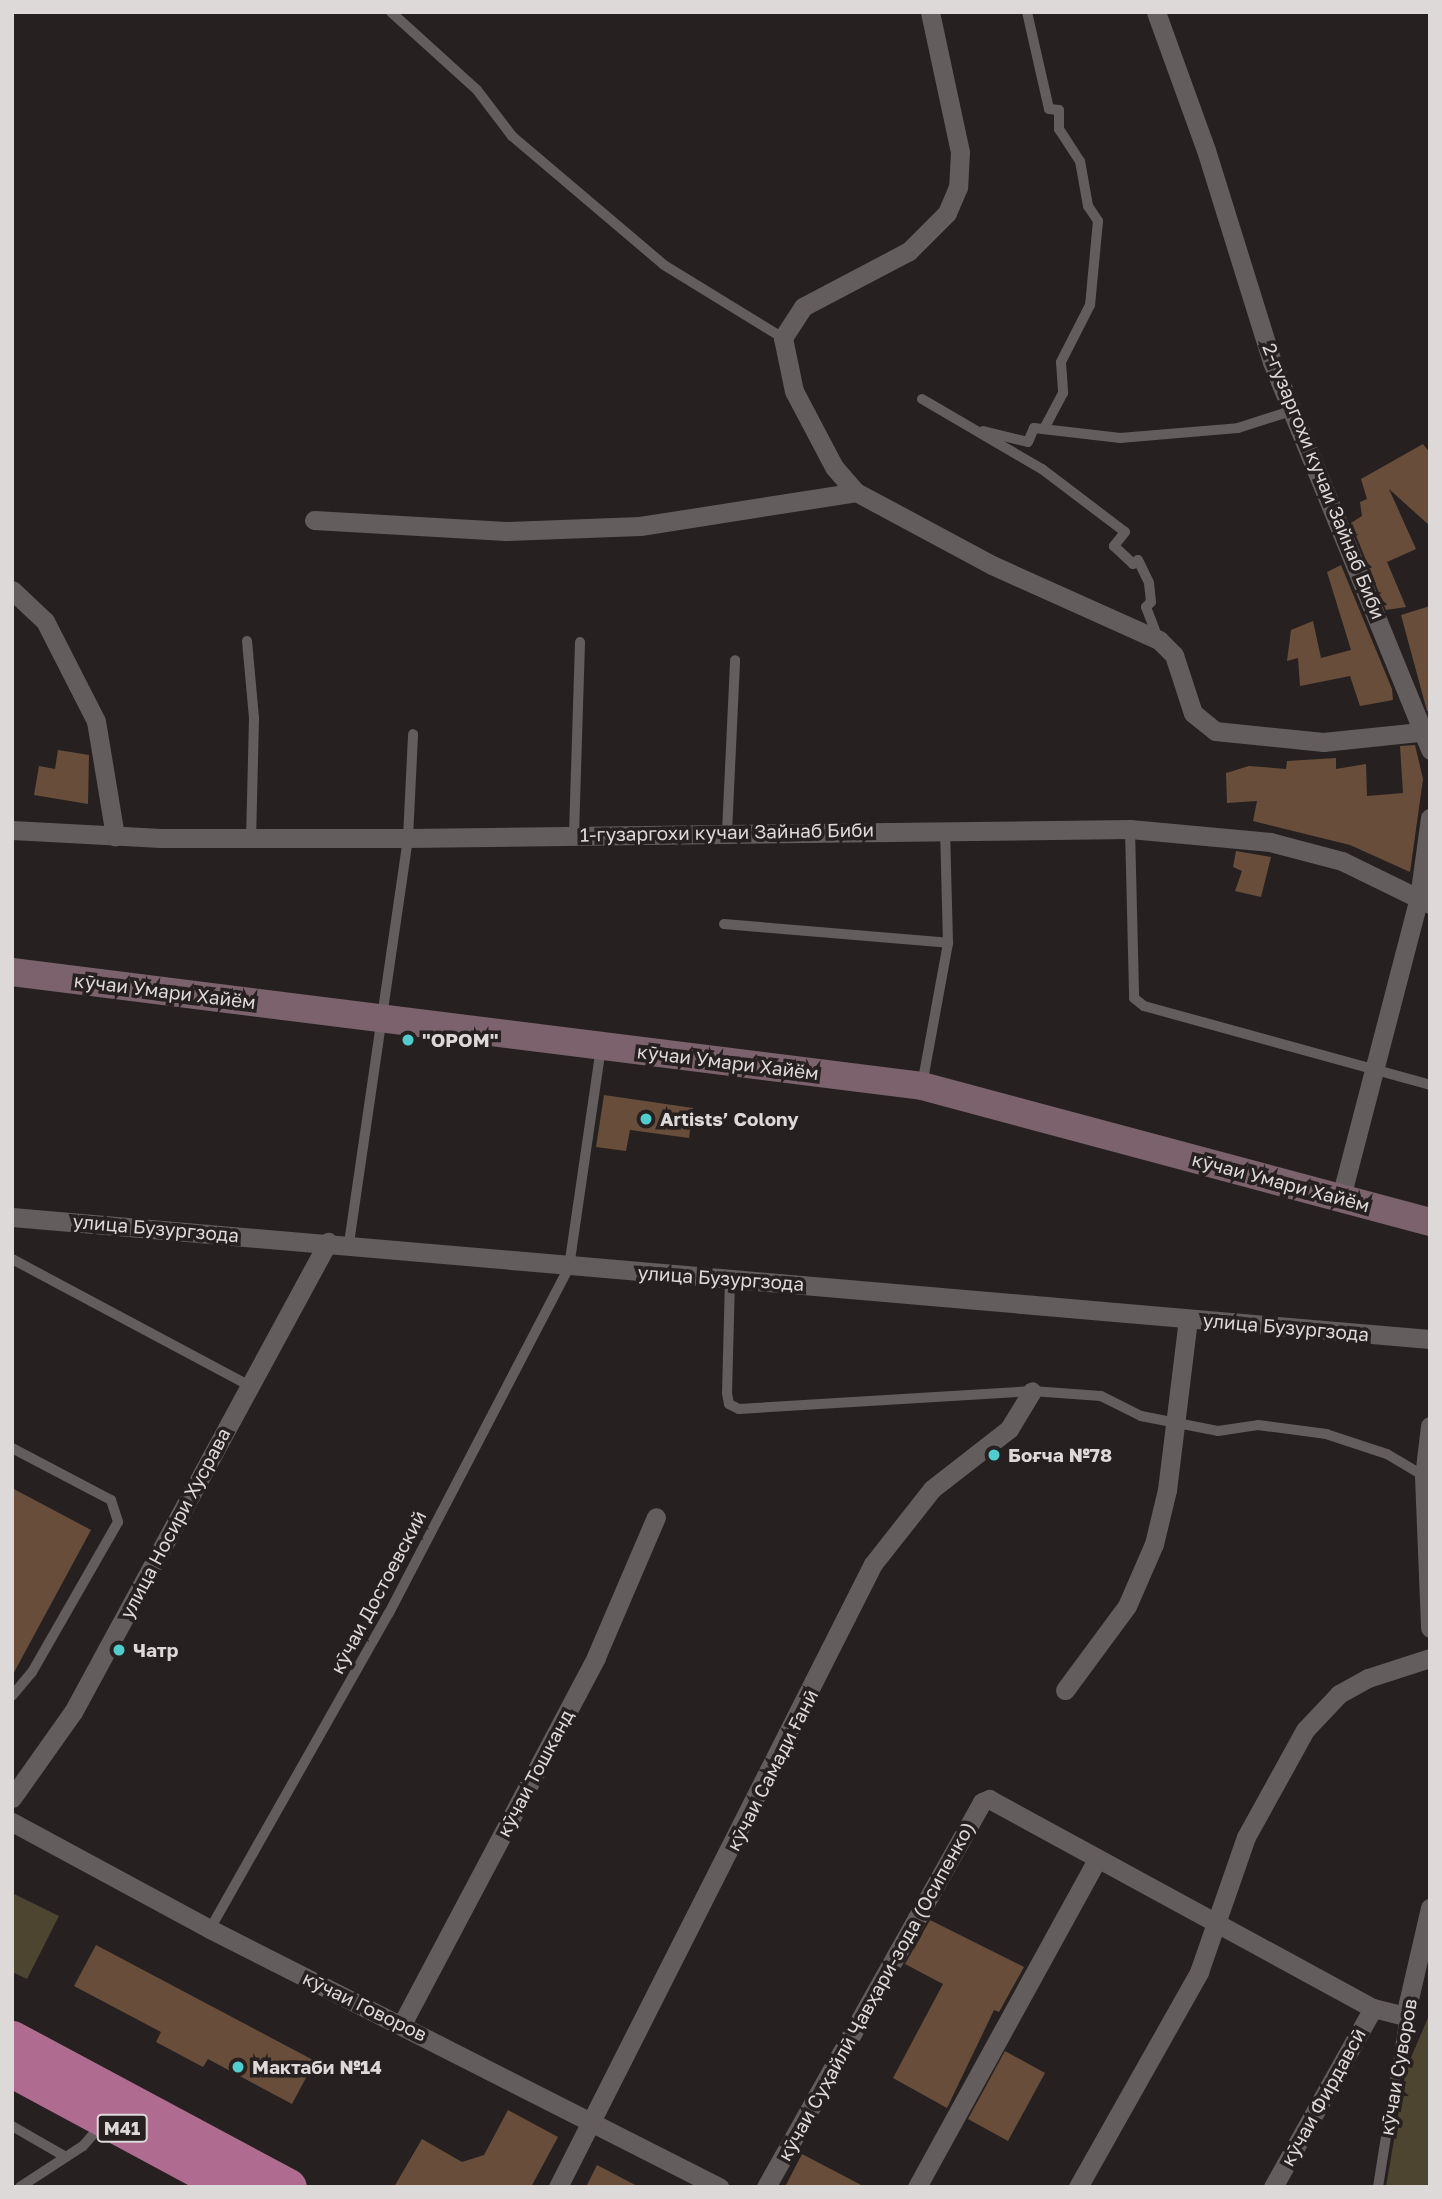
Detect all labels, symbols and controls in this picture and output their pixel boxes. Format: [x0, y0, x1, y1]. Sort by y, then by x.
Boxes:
street label: 2-гузаргохи кучаи Зайнаб Биби [1258, 340, 1390, 622]
street label: 1-гузаргохи кучаи Зайнаб Биби [580, 818, 874, 846]
street label: кӯчаи Умари Хайём [73, 969, 257, 1013]
place label: "OPOM" [422, 1029, 498, 1051]
marker: "OPOM" [400, 1032, 416, 1048]
street label: кӯчаи Умари Хайём [636, 1040, 820, 1084]
place label: Artists’ Colony [660, 1108, 799, 1130]
marker: Artists’ Colony [638, 1111, 654, 1127]
street label: кӯчаи Умари Хайём [1190, 1147, 1372, 1217]
street label: улица Бузургзода [72, 1209, 240, 1247]
street label: улица Бузургзода [637, 1261, 805, 1295]
street label: улица Бузургзода [1202, 1308, 1370, 1346]
street label: улица Носири Хусрава [115, 1424, 235, 1622]
place label: Боғча №78 [1008, 1444, 1112, 1466]
marker: Боғча №78 [986, 1447, 1002, 1463]
street label: кӯчаи Достоевский [325, 1507, 431, 1677]
place label: Чатр [133, 1639, 178, 1661]
marker: Чатр [111, 1642, 127, 1658]
street label: кӯчаи Самади Ғанӣ [721, 1686, 823, 1854]
street label: кӯчаи Тошканд [492, 1706, 578, 1840]
street label: кӯчаи Суҳайлӣ Ҷавҳари-зода (Осипенко) [773, 1817, 979, 2165]
street label: кӯчаи Говоров [299, 1966, 431, 2046]
street label: кӯчаи Суворов [1375, 1997, 1421, 2137]
street label: кӯчаи Фирдавсӣ [1276, 2024, 1370, 2170]
place label: Мактаби №14 [252, 2056, 382, 2078]
marker: Мактаби №14 [230, 2059, 246, 2075]
road number: M41 [96, 2114, 148, 2142]

